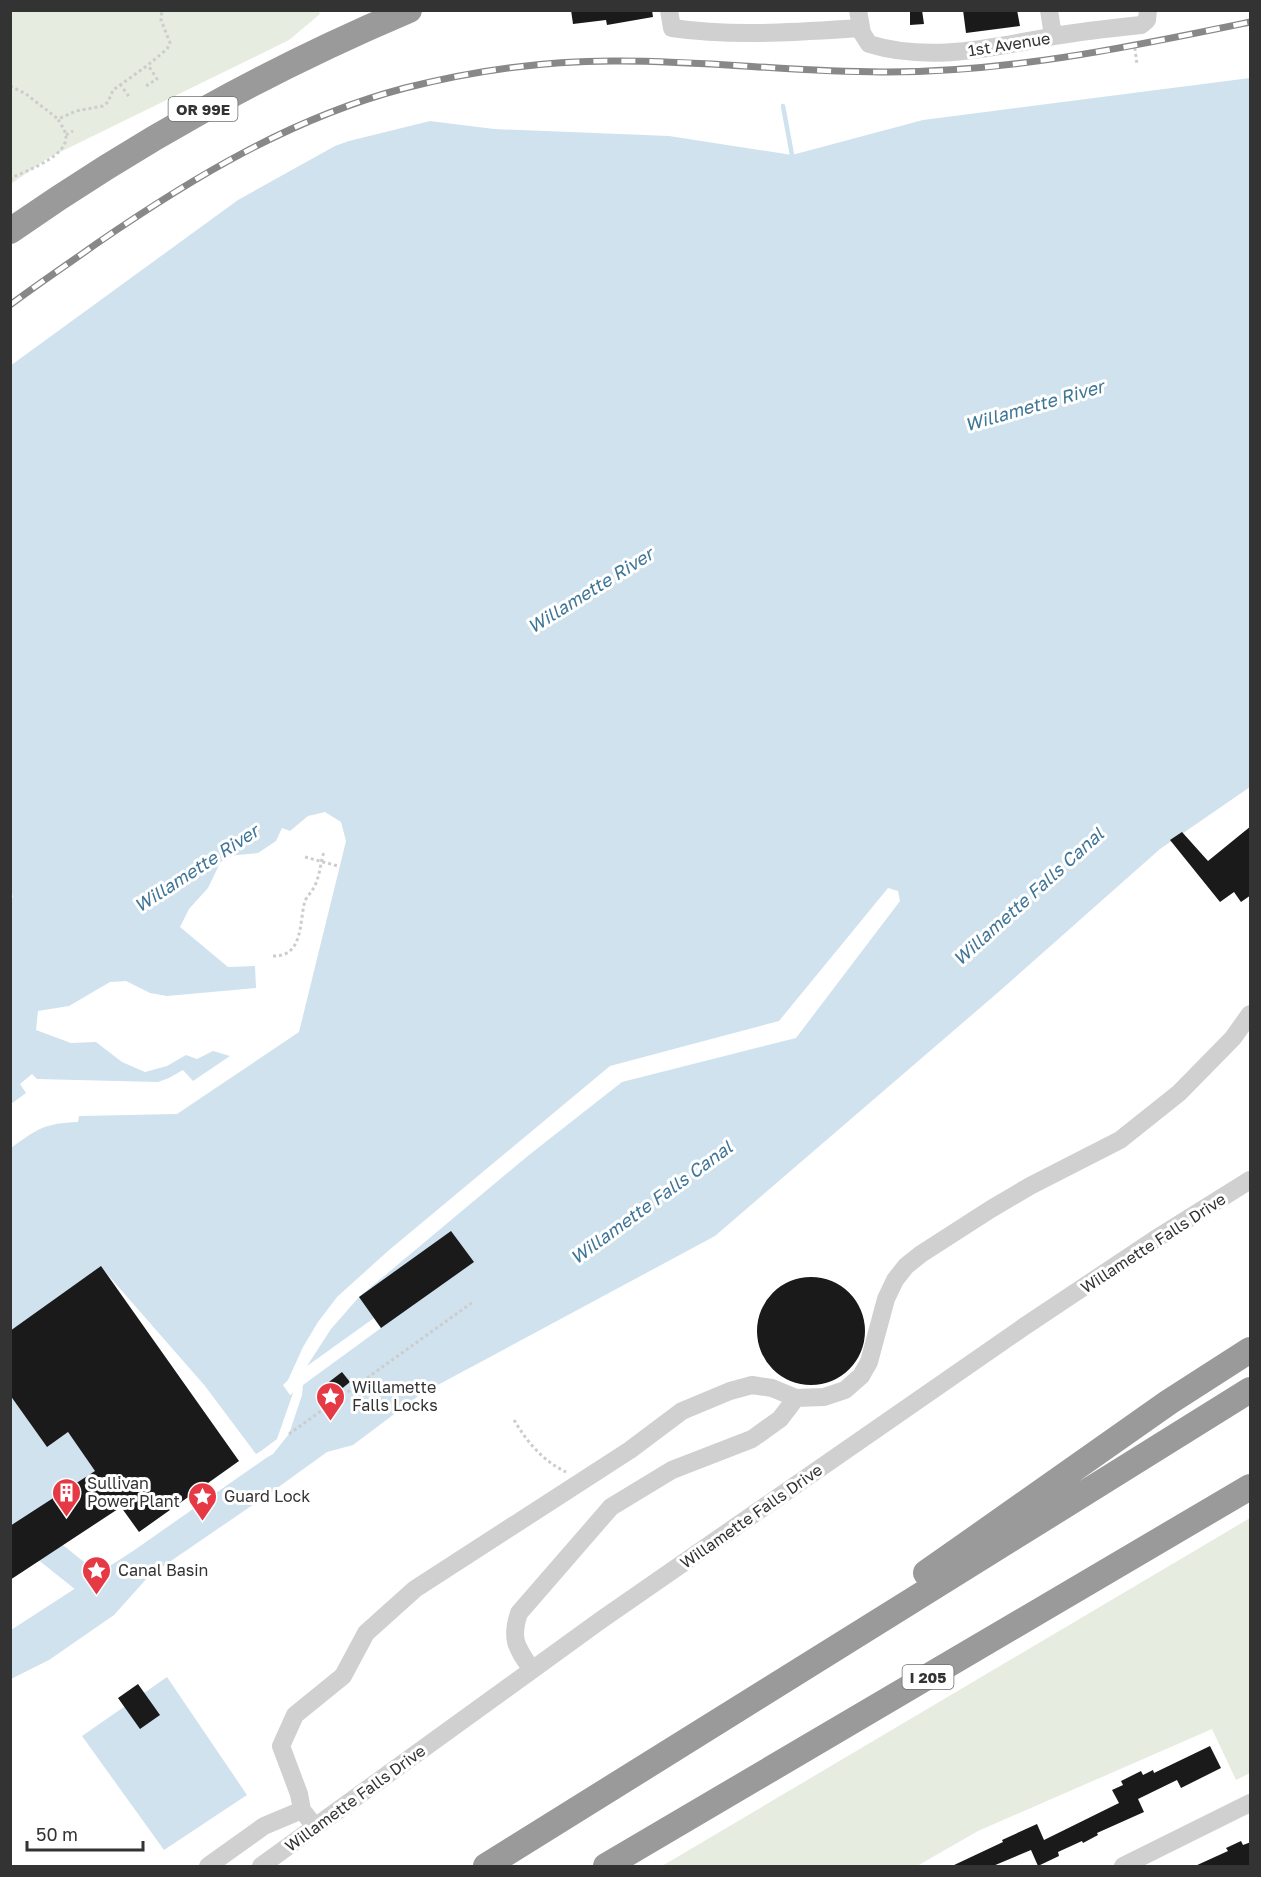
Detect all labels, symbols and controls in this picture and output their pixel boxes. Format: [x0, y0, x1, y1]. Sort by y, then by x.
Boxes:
street label: 1st Avenue [966, 28, 1052, 60]
road number: OR 99E [168, 97, 238, 121]
water label: Willamette River [962, 374, 1109, 435]
water label: Willamette River [523, 541, 659, 637]
water label: Willamette River [130, 818, 265, 916]
water label: Willamette Falls Canal [948, 822, 1109, 969]
water label: Willamette Falls Canal [566, 1135, 737, 1268]
street label: Willamette Falls Drive [1077, 1189, 1229, 1297]
place label: Willamette Falls Locks [352, 1377, 438, 1415]
place icon: Willamette Falls Locks [315, 1380, 347, 1422]
street label: Willamette Falls Drive [676, 1459, 826, 1573]
place label: Sullivan Power Plant [87, 1473, 180, 1511]
building icon: Sullivan Power Plant [50, 1476, 82, 1518]
place icon: Guard Lock [187, 1480, 219, 1522]
place label: Guard Lock [224, 1486, 310, 1506]
place icon: Canal Basin [81, 1554, 113, 1596]
place label: Canal Basin [118, 1560, 208, 1580]
road number: I 205 [902, 1665, 954, 1689]
street label: Willamette Falls Drive [281, 1740, 429, 1856]
scale bar [27, 1814, 142, 1852]
text: 50 m [36, 1823, 78, 1845]

